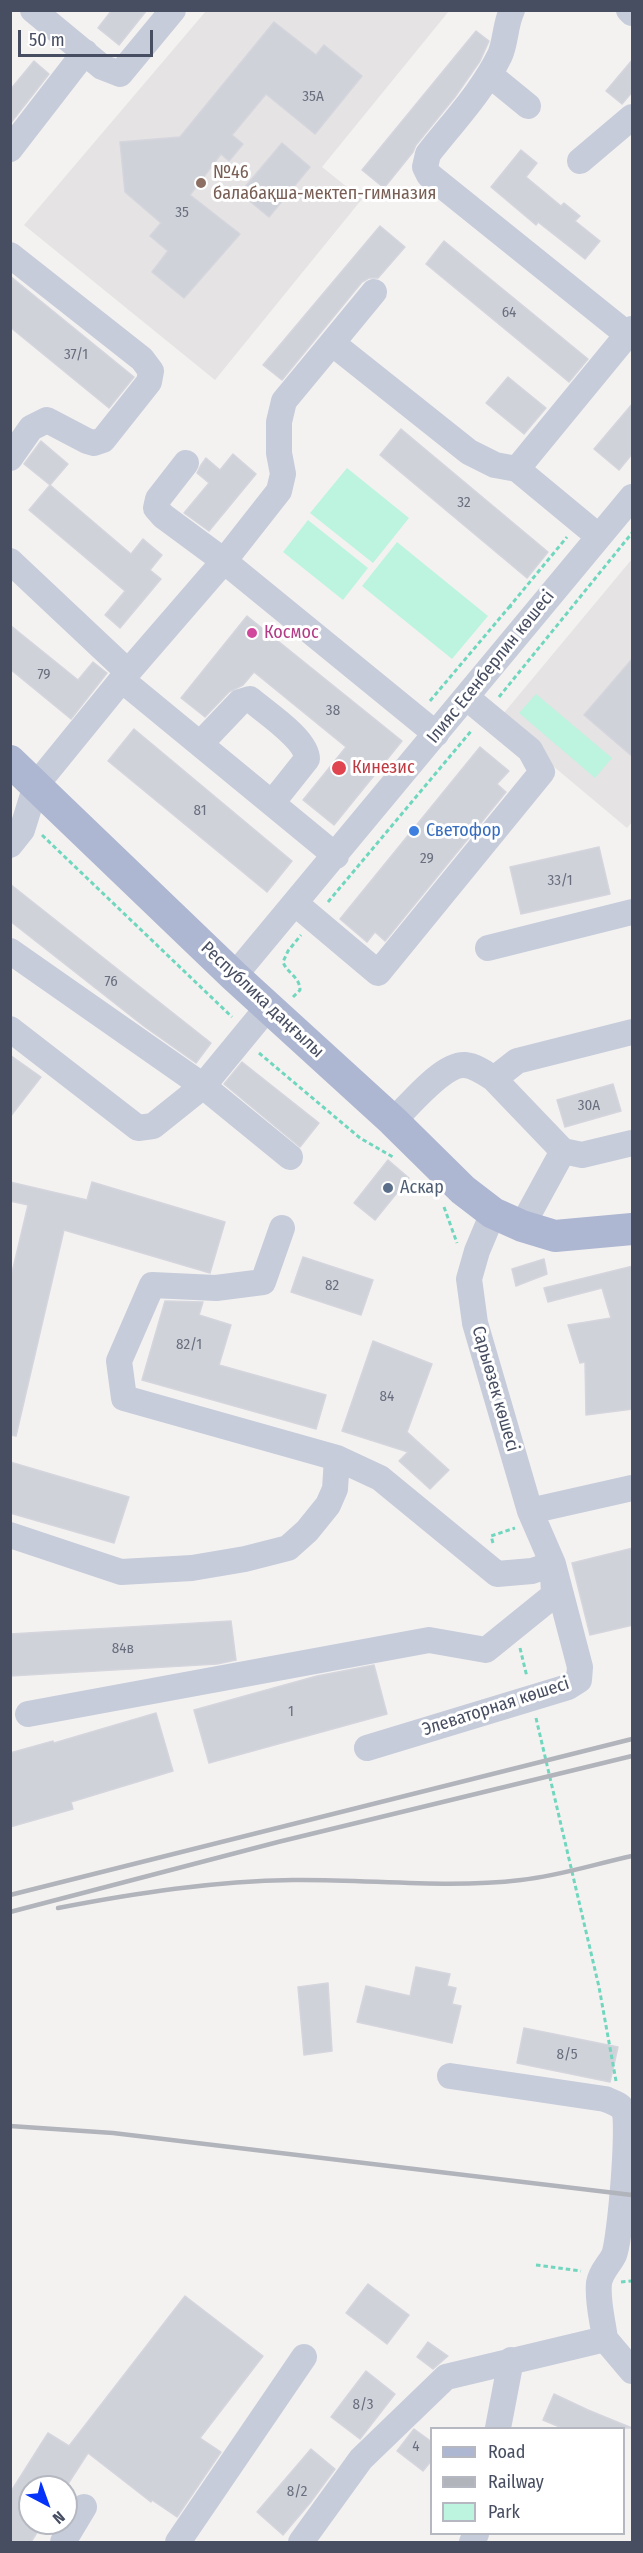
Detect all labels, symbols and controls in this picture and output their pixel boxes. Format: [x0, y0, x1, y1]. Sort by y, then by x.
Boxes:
scale bar [21, 18, 156, 56]
text: 50 m [29, 29, 65, 51]
house number: 35А [302, 88, 324, 106]
place label: №46 балабақша-мектеп-гимназия [213, 162, 436, 204]
marker: №46 балабақша-мектеп-гимназия [194, 176, 208, 190]
house number: 35 [175, 204, 189, 222]
house number: 64 [502, 304, 516, 322]
house number: 37/1 [64, 346, 88, 364]
house number: 32 [457, 494, 471, 512]
street label: Ілияс Есенберлин көшесі [423, 586, 559, 748]
place label: Космос [264, 622, 319, 644]
marker: Космос [245, 626, 259, 640]
house number: 79 [37, 666, 51, 684]
house number: 38 [326, 702, 340, 720]
place label: Кинезис [352, 757, 415, 779]
marker: Кинезис [330, 759, 348, 777]
house number: 81 [194, 802, 206, 820]
place label: Светофор [426, 820, 501, 842]
marker: Светофор [407, 824, 421, 838]
house number: 29 [420, 850, 434, 868]
house number: 33/1 [547, 872, 573, 890]
street label: Республика даңғылы [196, 937, 328, 1063]
house number: 76 [104, 973, 118, 991]
house number: 30А [578, 1097, 600, 1115]
place label: Аскар [400, 1177, 444, 1199]
marker: Аскар [381, 1181, 395, 1195]
house number: 82 [325, 1277, 339, 1295]
street label: Сарыөзек көшесі [467, 1324, 523, 1454]
house number: 82/1 [176, 1336, 202, 1354]
house number: 84 [380, 1388, 394, 1406]
house number: 84в [112, 1640, 134, 1658]
street label: Элеваторная көшесі [420, 1673, 572, 1741]
house number: 1 [288, 1703, 294, 1721]
house number: 8/5 [556, 2046, 578, 2064]
house number: 8/3 [353, 2396, 373, 2414]
legend [430, 2427, 625, 2535]
house number: 4 [412, 2438, 420, 2456]
text: Road [488, 2441, 525, 2463]
text: Railway [488, 2471, 544, 2493]
north arrow [18, 2475, 78, 2535]
house number: 8/2 [287, 2483, 307, 2501]
text: Park [488, 2501, 520, 2523]
text: N [49, 2507, 69, 2528]

